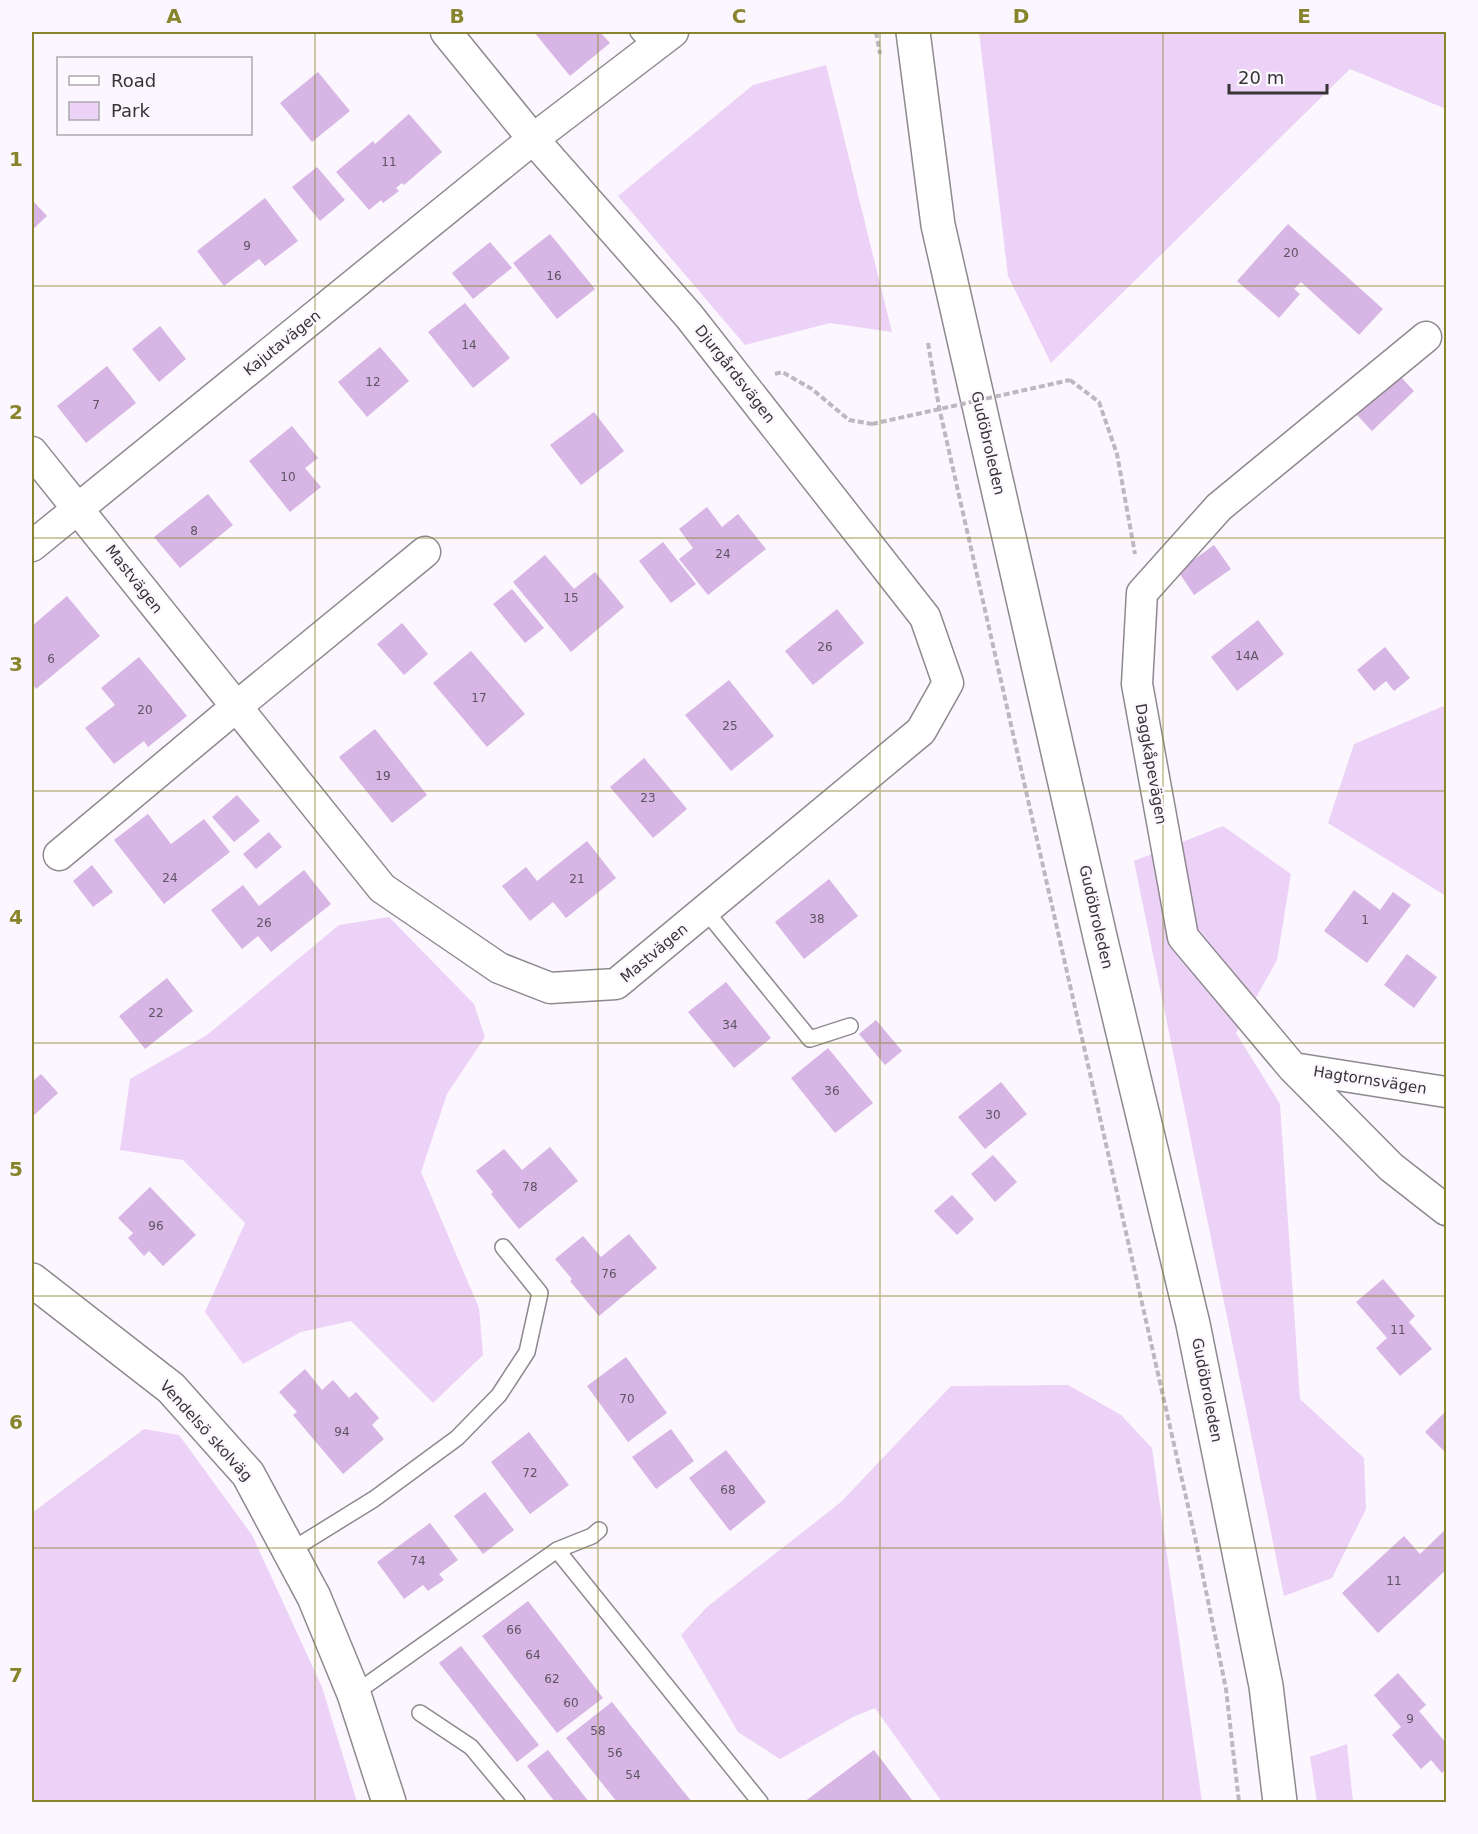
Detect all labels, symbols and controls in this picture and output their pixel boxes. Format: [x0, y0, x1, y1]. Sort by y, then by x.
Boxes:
text: A [166, 4, 182, 28]
text: B [449, 4, 465, 28]
text: C [732, 4, 746, 28]
text: D [1013, 4, 1029, 28]
text: E [1297, 4, 1311, 28]
legend [57, 57, 252, 135]
scale bar [1229, 57, 1326, 95]
text: 20 m [1238, 67, 1284, 88]
text: Road [111, 70, 156, 91]
text: Park [111, 100, 150, 121]
text: 1 [9, 147, 23, 171]
house number: 11 [381, 155, 397, 169]
house number: 9 [243, 239, 251, 253]
house number: 20 [1283, 246, 1299, 260]
house number: 16 [546, 269, 562, 283]
street label: Kajutavägen [240, 306, 324, 380]
street label: Djurgårdsvägen [691, 321, 779, 427]
house number: 14 [461, 338, 477, 352]
house number: 12 [365, 375, 381, 389]
street label: Gudöbroleden [967, 389, 1009, 497]
house number: 7 [92, 398, 100, 412]
text: 2 [9, 400, 23, 424]
house number: 10 [280, 470, 296, 484]
house number: 8 [190, 524, 198, 538]
street label: Mastvägen [102, 541, 166, 617]
house number: 24 [715, 547, 731, 561]
house number: 15 [563, 591, 579, 605]
house number: 26 [817, 640, 833, 654]
house number: 14A [1235, 649, 1260, 663]
text: 3 [9, 652, 23, 676]
house number: 6 [47, 652, 55, 666]
house number: 17 [471, 691, 487, 705]
street label: Daggkåpevägen [1132, 702, 1170, 826]
house number: 20 [137, 703, 153, 717]
house number: 25 [722, 719, 738, 733]
house number: 19 [375, 769, 391, 783]
house number: 23 [640, 791, 656, 805]
street label: Gudöbroleden [1075, 863, 1117, 971]
house number: 24 [162, 871, 178, 885]
house number: 21 [569, 872, 585, 886]
text: 4 [9, 905, 23, 929]
house number: 38 [809, 912, 825, 926]
house number: 1 [1361, 913, 1369, 927]
house number: 26 [256, 916, 272, 930]
street label: Mastvägen [617, 920, 691, 986]
house number: 22 [148, 1006, 164, 1020]
house number: 34 [722, 1018, 738, 1032]
street label: Hagtornsvägen [1312, 1062, 1428, 1098]
house number: 36 [824, 1084, 840, 1098]
house number: 30 [985, 1108, 1001, 1122]
text: 5 [9, 1157, 23, 1181]
house number: 78 [522, 1180, 538, 1194]
house number: 96 [148, 1219, 164, 1233]
house number: 76 [601, 1267, 617, 1281]
house number: 11 [1390, 1323, 1406, 1337]
street label: Gudöbroleden [1188, 1336, 1226, 1444]
street label: Vendelsö skolväg [156, 1377, 256, 1485]
house number: 70 [619, 1392, 635, 1406]
text: 6 [9, 1410, 23, 1434]
house number: 94 [334, 1425, 350, 1439]
house number: 72 [522, 1466, 538, 1480]
house number: 68 [720, 1483, 736, 1497]
house number: 74 [410, 1554, 426, 1568]
house number: 11 [1386, 1574, 1402, 1588]
house number: 66 [506, 1623, 522, 1637]
house number: 64 [525, 1648, 541, 1662]
text: 7 [9, 1663, 23, 1687]
house number: 62 [544, 1672, 560, 1686]
house number: 60 [563, 1696, 579, 1710]
house number: 9 [1406, 1712, 1414, 1726]
house number: 58 [590, 1724, 606, 1738]
house number: 56 [607, 1746, 623, 1760]
house number: 54 [625, 1768, 641, 1782]

